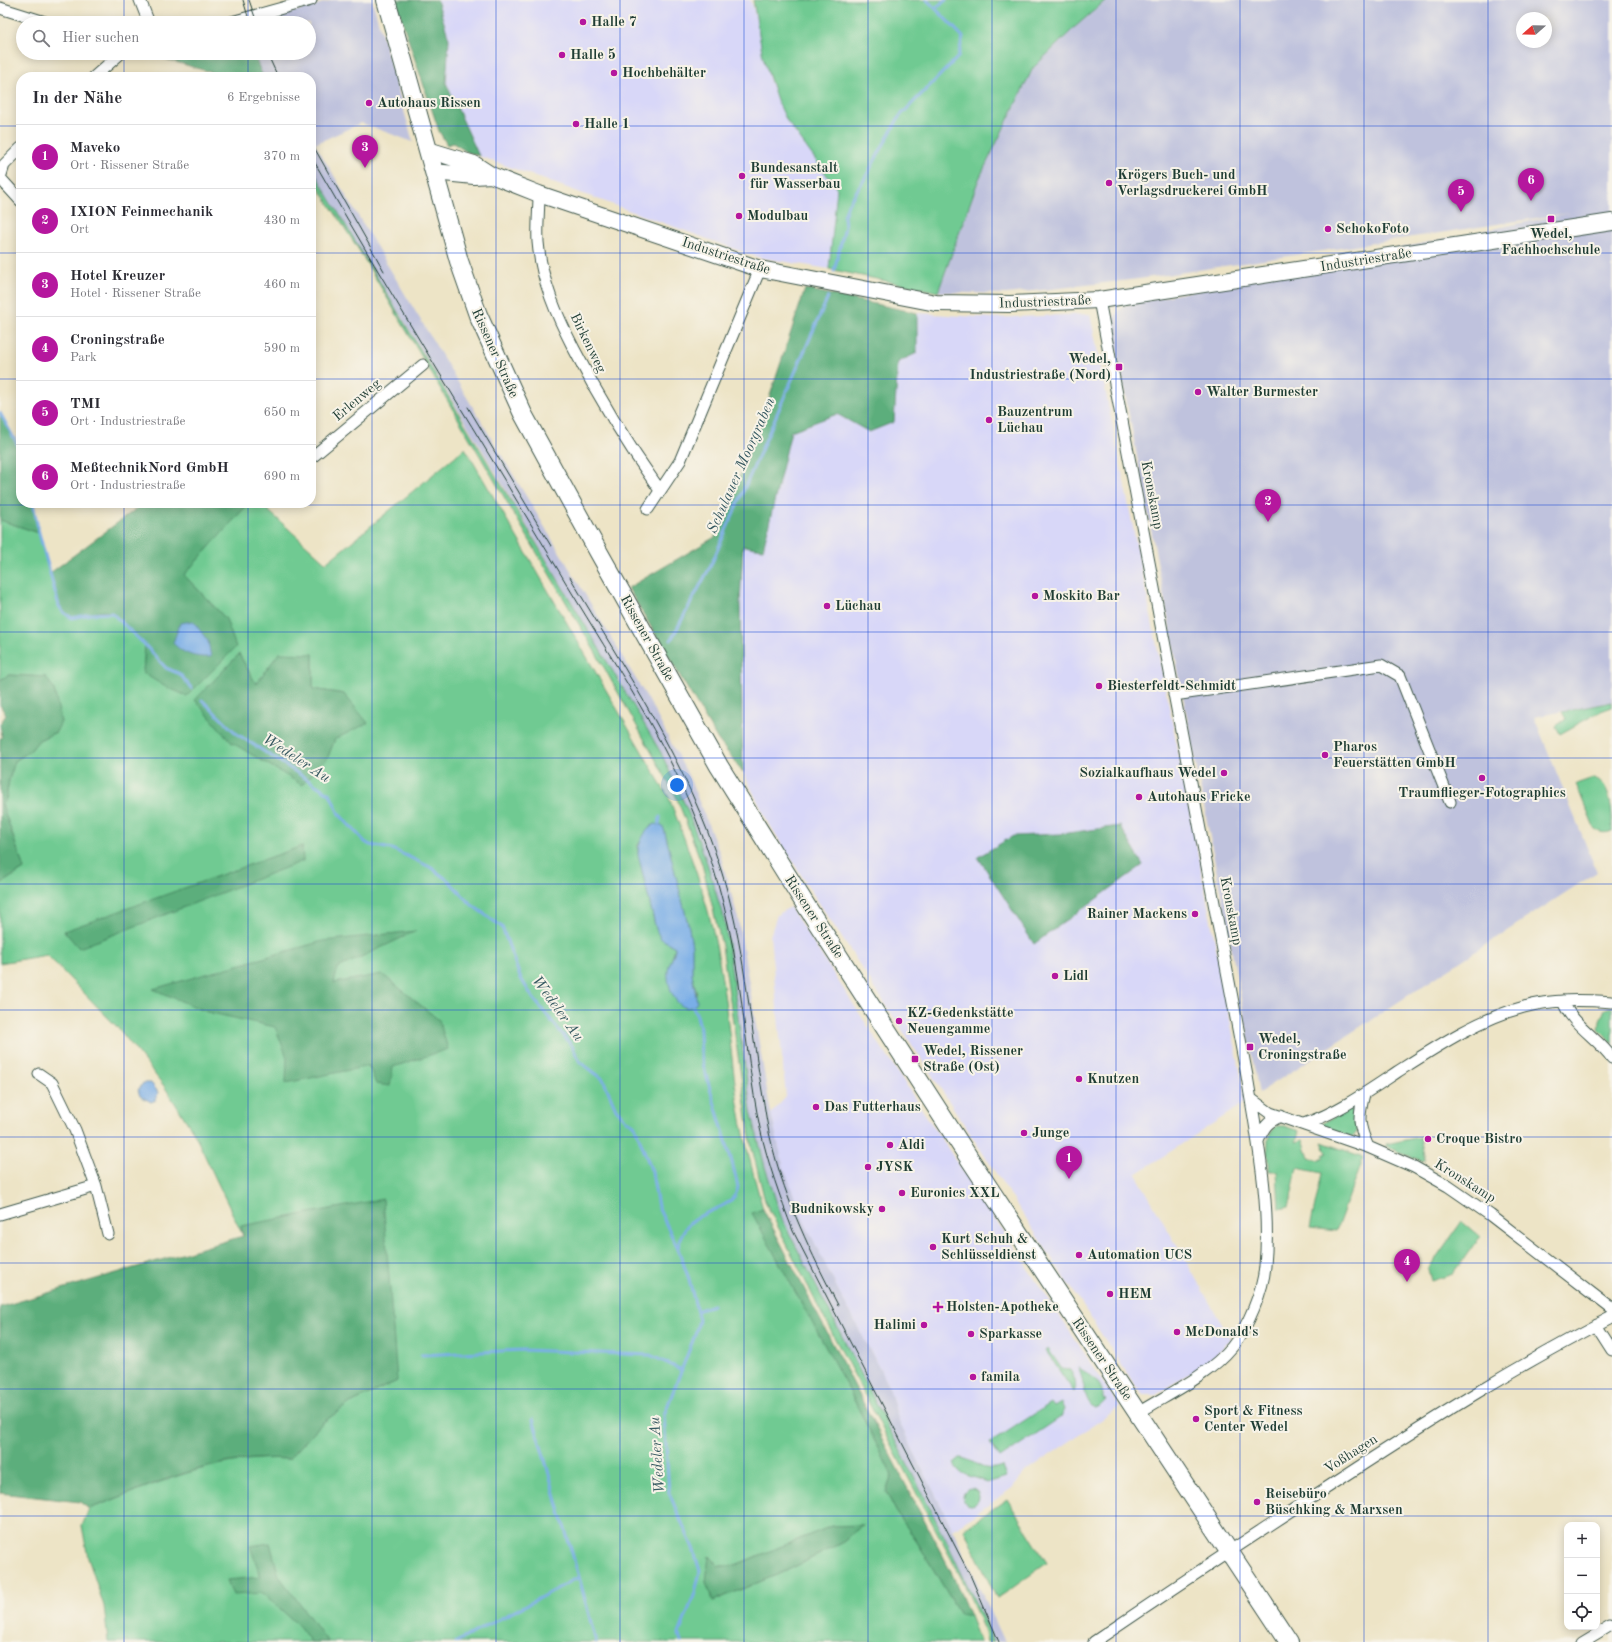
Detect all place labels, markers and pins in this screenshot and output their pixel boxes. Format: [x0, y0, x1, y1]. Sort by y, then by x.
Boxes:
place label: Halle 7 [591, 15, 637, 29]
marker: Halle 7 [578, 17, 588, 27]
place label: Halle 5 [570, 48, 616, 62]
marker: Halle 5 [557, 50, 567, 60]
place label: Hochbehälter [622, 66, 706, 80]
marker: Hochbehälter [609, 68, 619, 78]
place label: Autohaus Rissen [377, 96, 481, 110]
marker: Autohaus Rissen [364, 98, 374, 108]
place label: Halle 1 [584, 117, 630, 131]
marker: Halle 1 [571, 119, 581, 129]
pin: 3 [352, 135, 378, 168]
place label: Bundesanstalt für Wasserbau [750, 161, 841, 191]
place label: Krögers Buch- und Verlagsdruckerei GmbH [1117, 168, 1268, 198]
pin: 6 [1518, 168, 1544, 201]
marker: Bundesanstalt für Wasserbau [737, 171, 747, 181]
marker: Krögers Buch- und Verlagsdruckerei GmbH [1104, 178, 1114, 188]
pin: 5 [1448, 179, 1474, 212]
place label: Modulbau [747, 209, 809, 223]
marker: Modulbau [734, 211, 744, 221]
marker: Wedel, Fachhochschule [1546, 214, 1556, 224]
place label: SchokoFoto [1336, 222, 1409, 236]
marker: SchokoFoto [1323, 224, 1333, 234]
place label: Wedel, Fachhochschule [1502, 227, 1600, 257]
place label: Wedel, Industriestraße (Nord) [970, 352, 1111, 382]
marker: Wedel, Industriestraße (Nord) [1114, 362, 1124, 372]
place label: Walter Burmester [1206, 385, 1318, 399]
marker: Walter Burmester [1193, 387, 1203, 397]
place label: Bauzentrum Lüchau [997, 405, 1073, 435]
marker: Bauzentrum Lüchau [984, 415, 994, 425]
pin: 2 [1255, 489, 1281, 522]
place label: Moskito Bar [1043, 589, 1120, 603]
marker: Moskito Bar [1030, 591, 1040, 601]
place label: Lüchau [835, 599, 882, 613]
marker: Lüchau [822, 601, 832, 611]
place label: Biesterfeldt-Schmidt [1107, 679, 1236, 693]
marker: Biesterfeldt-Schmidt [1094, 681, 1104, 691]
place label: Pharos Feuerstätten GmbH [1333, 740, 1456, 770]
marker: Pharos Feuerstätten GmbH [1320, 750, 1330, 760]
place label: Sozialkaufhaus Wedel [1079, 766, 1216, 780]
marker: Sozialkaufhaus Wedel [1219, 768, 1229, 778]
marker: Traumflieger-Fotographics [1477, 773, 1487, 783]
place label: Traumflieger-Fotographics [1398, 786, 1566, 800]
place label: Autohaus Fricke [1147, 790, 1251, 804]
marker: Autohaus Fricke [1134, 792, 1144, 802]
place label: Rainer Mackens [1087, 907, 1187, 921]
marker: Rainer Mackens [1190, 909, 1200, 919]
place label: Lidl [1063, 969, 1088, 983]
marker: Lidl [1050, 971, 1060, 981]
place label: KZ-Gedenkstätte Neuengamme [907, 1006, 1014, 1036]
marker: KZ-Gedenkstätte Neuengamme [894, 1016, 904, 1026]
place label: Wedel, Croningstraße [1258, 1032, 1347, 1062]
marker: Wedel, Croningstraße [1245, 1042, 1255, 1052]
place label: Wedel, Rissener Straße (Ost) [923, 1044, 1023, 1074]
marker: Wedel, Rissener Straße (Ost) [910, 1054, 920, 1064]
place label: Knutzen [1087, 1072, 1139, 1086]
marker: Knutzen [1074, 1074, 1084, 1084]
place label: Das Futterhaus [824, 1100, 921, 1114]
marker: Das Futterhaus [811, 1102, 821, 1112]
place label: Junge [1032, 1126, 1069, 1140]
marker: Junge [1019, 1128, 1029, 1138]
place label: Croque Bistro [1436, 1132, 1522, 1146]
marker: Croque Bistro [1423, 1134, 1433, 1144]
place label: Aldi [898, 1138, 925, 1152]
marker: Aldi [885, 1140, 895, 1150]
pin: 1 [1056, 1146, 1082, 1179]
place label: JYSK [876, 1160, 914, 1174]
marker: JYSK [863, 1162, 873, 1172]
place label: Euronics XXL [910, 1186, 999, 1200]
marker: Euronics XXL [897, 1188, 907, 1198]
place label: Budnikowsky [790, 1202, 874, 1216]
marker: Budnikowsky [877, 1204, 887, 1214]
place label: Kurt Schuh & Schlüsseldienst [941, 1232, 1036, 1262]
marker: Kurt Schuh & Schlüsseldienst [928, 1242, 938, 1252]
place label: Automation UCS [1087, 1248, 1192, 1262]
pin: 4 [1394, 1249, 1420, 1282]
marker: Automation UCS [1074, 1250, 1084, 1260]
place label: HEM [1118, 1287, 1152, 1301]
marker: HEM [1105, 1289, 1115, 1299]
place label: Holsten-Apotheke [946, 1300, 1059, 1314]
marker: Holsten-Apotheke [933, 1302, 943, 1312]
place label: Halimi [874, 1318, 916, 1332]
marker: Halimi [919, 1320, 929, 1330]
place label: McDonald's [1185, 1325, 1258, 1339]
place label: Sparkasse [979, 1327, 1042, 1341]
marker: McDonald's [1172, 1327, 1182, 1337]
marker: Sparkasse [966, 1329, 976, 1339]
place label: famila [981, 1370, 1020, 1384]
marker: famila [968, 1372, 978, 1382]
place label: Sport & Fitness Center Wedel [1204, 1404, 1302, 1434]
marker: Sport & Fitness Center Wedel [1191, 1414, 1201, 1424]
place label: Reisebüro Büschking & Marxsen [1265, 1487, 1403, 1517]
marker: Reisebüro Büschking & Marxsen [1252, 1497, 1262, 1507]

